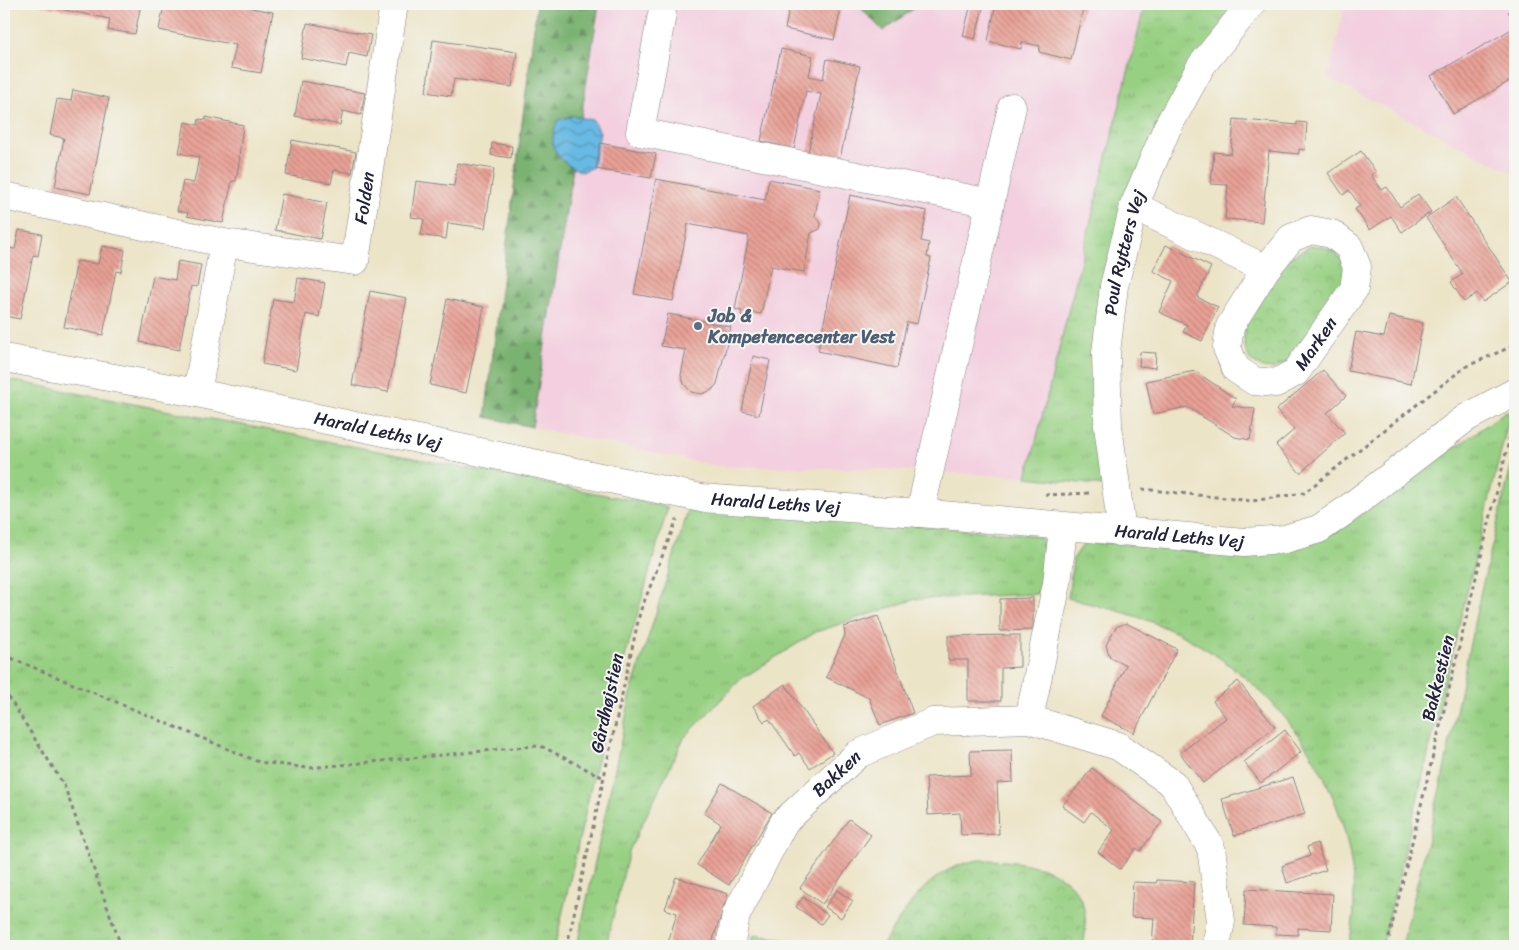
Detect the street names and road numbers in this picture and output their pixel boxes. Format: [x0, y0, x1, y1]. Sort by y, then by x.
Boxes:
street label: Folden [345, 169, 384, 226]
street label: Poul Rytters Vej [1095, 185, 1155, 317]
street label: Marken [1286, 310, 1346, 377]
street label: Harald Leths Vej [311, 402, 445, 460]
street label: Harald Leths Vej [710, 483, 842, 524]
street label: Harald Leths Vej [1113, 515, 1246, 558]
street label: Bakkestien [1412, 631, 1464, 725]
street label: Gårdhøjstien [581, 650, 633, 756]
street label: Bakken [804, 742, 869, 805]

